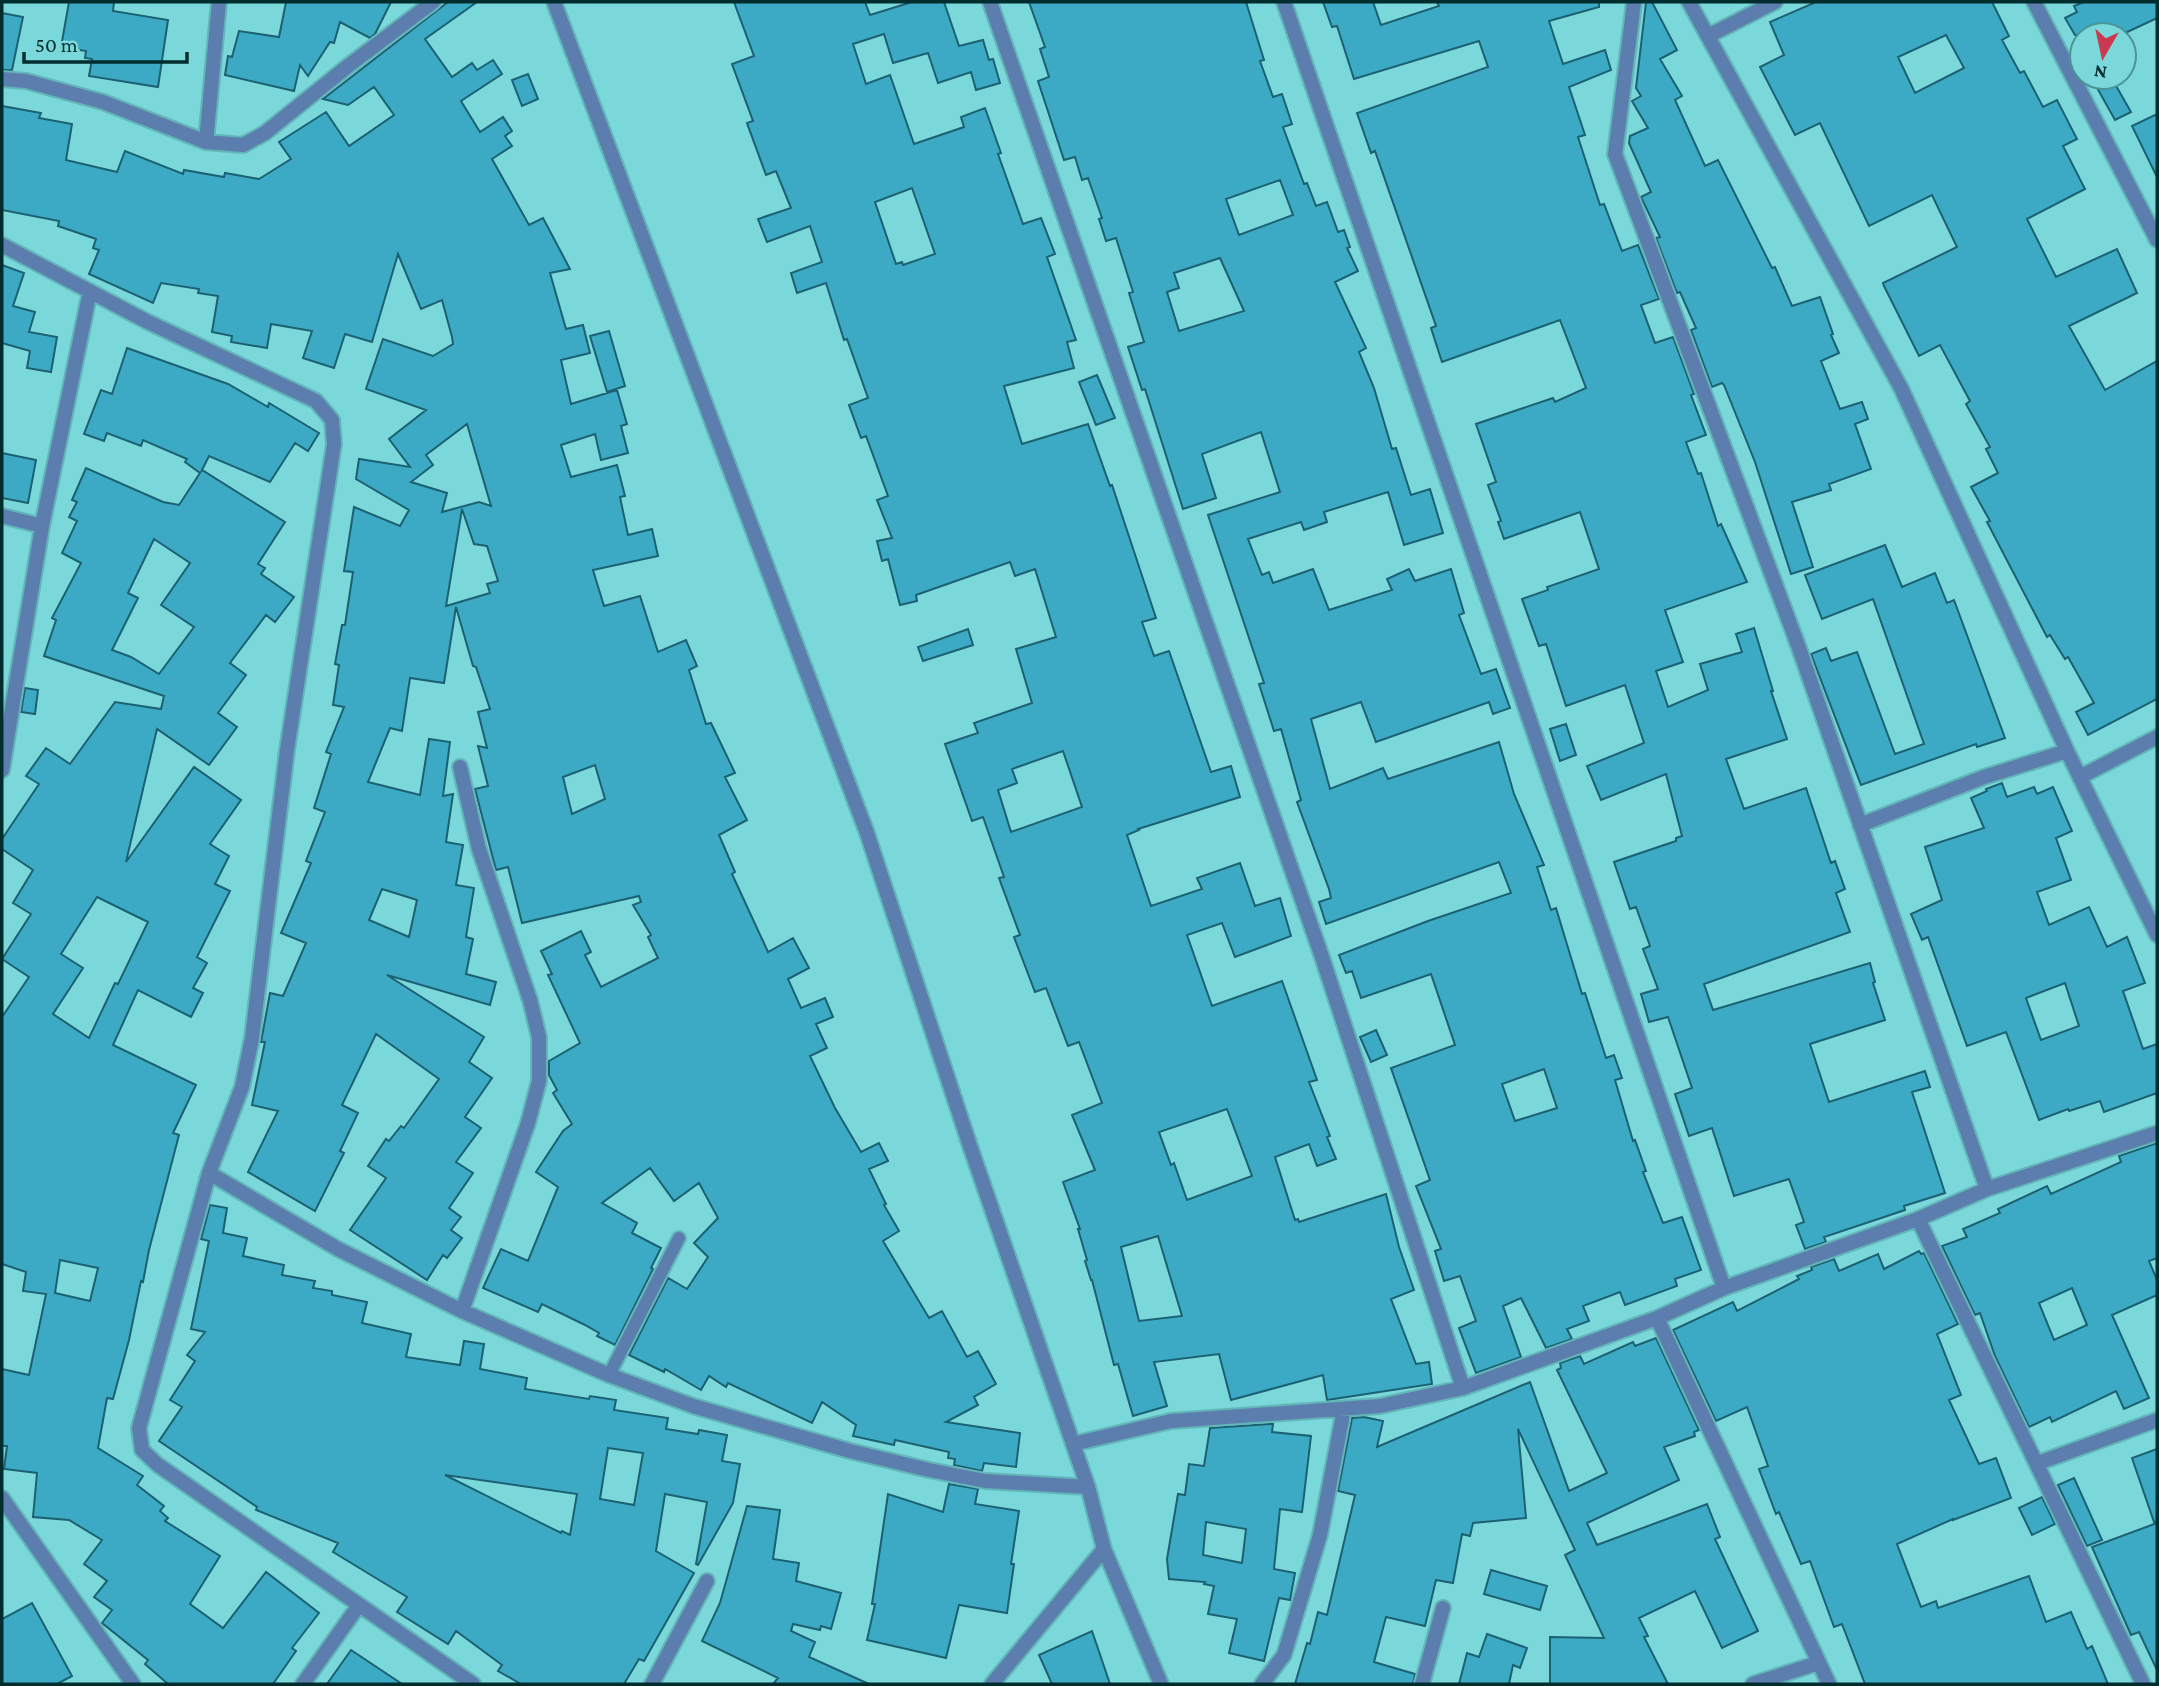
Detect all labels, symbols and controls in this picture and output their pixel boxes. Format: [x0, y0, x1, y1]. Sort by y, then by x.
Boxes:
scale bar [24, 21, 187, 65]
north arrow [2068, 21, 2138, 91]
text: 50 m [35, 33, 78, 57]
text: N [2092, 61, 2108, 84]

